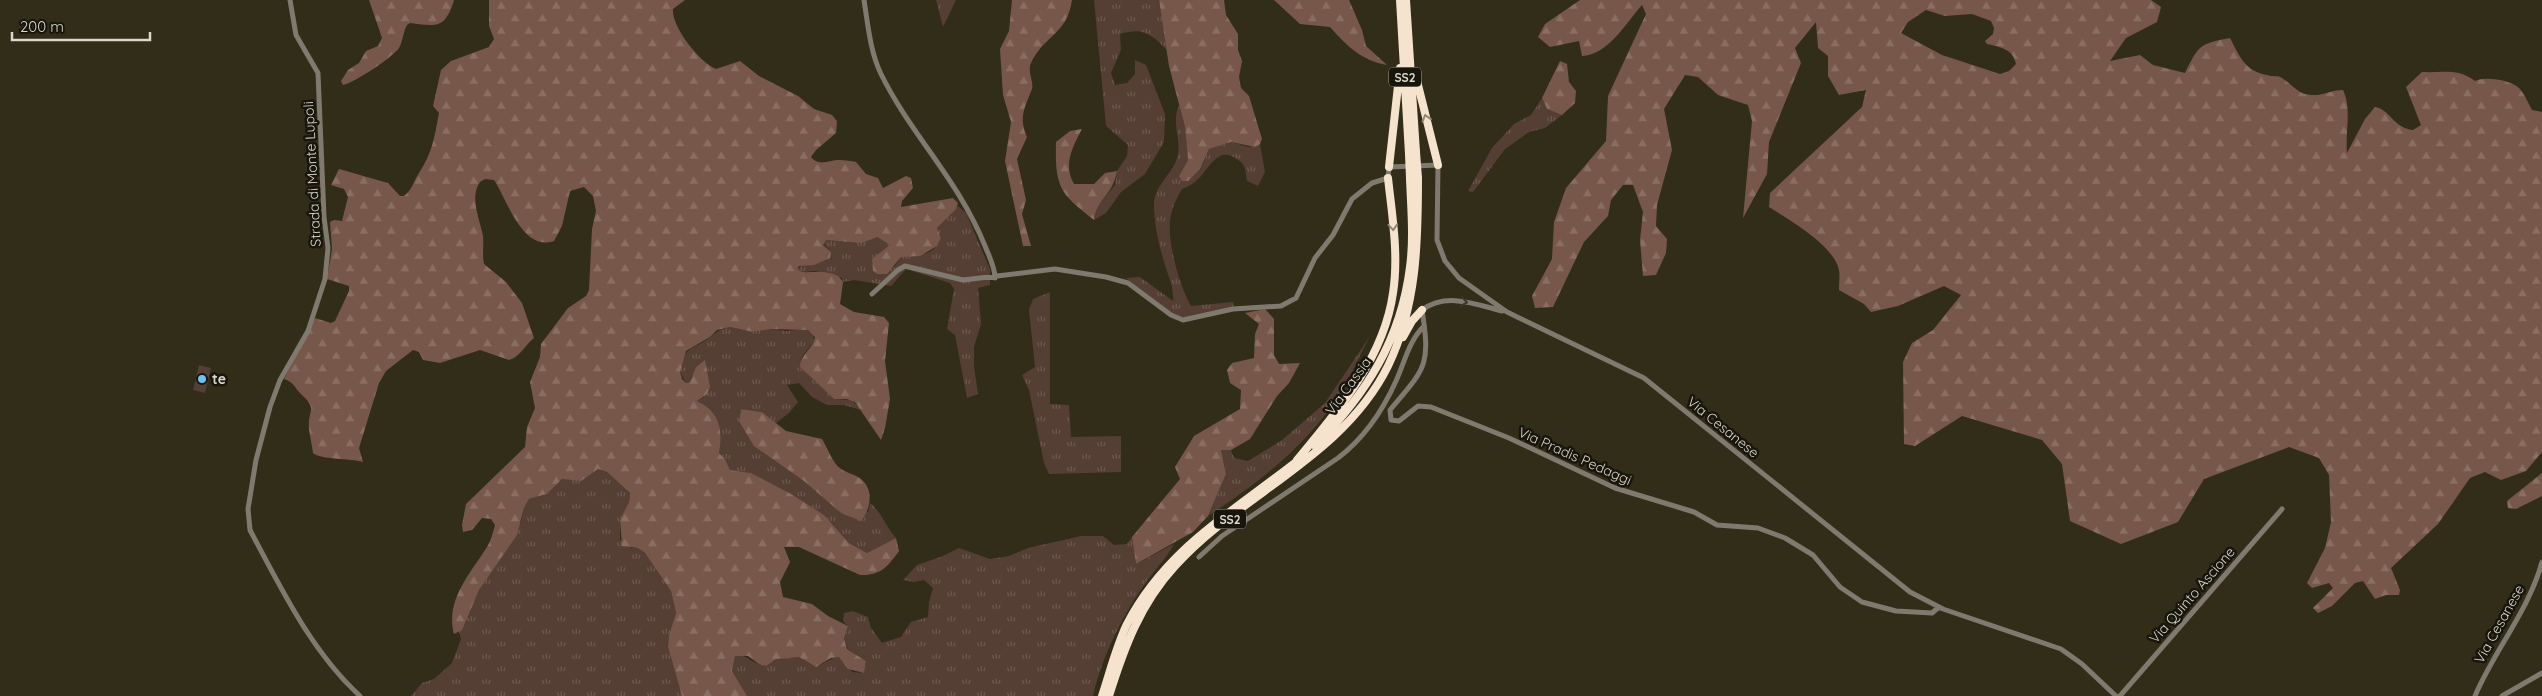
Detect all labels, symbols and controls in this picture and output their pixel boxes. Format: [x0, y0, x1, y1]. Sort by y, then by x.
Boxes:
scale bar [12, 10, 150, 42]
text: 200 m [20, 17, 64, 36]
road number: SS2 [1389, 68, 1421, 86]
street label: Strada di Monte Lupoli [299, 101, 325, 247]
one-way arrow [1422, 115, 1432, 123]
one-way arrow [1387, 223, 1398, 231]
one-way arrow [1459, 296, 1468, 306]
street label: Via Cassia [1321, 354, 1375, 418]
place label: te [212, 370, 226, 388]
marker: te [196, 373, 208, 385]
street label: Via Cesanese [1683, 393, 1763, 462]
street label: Via Pradis Pedaggi [1516, 423, 1634, 489]
road number: SS2 [1214, 509, 1246, 528]
street label: Via Quinto Ascione [2145, 543, 2239, 647]
street label: Via Cesanese [2470, 581, 2528, 667]

